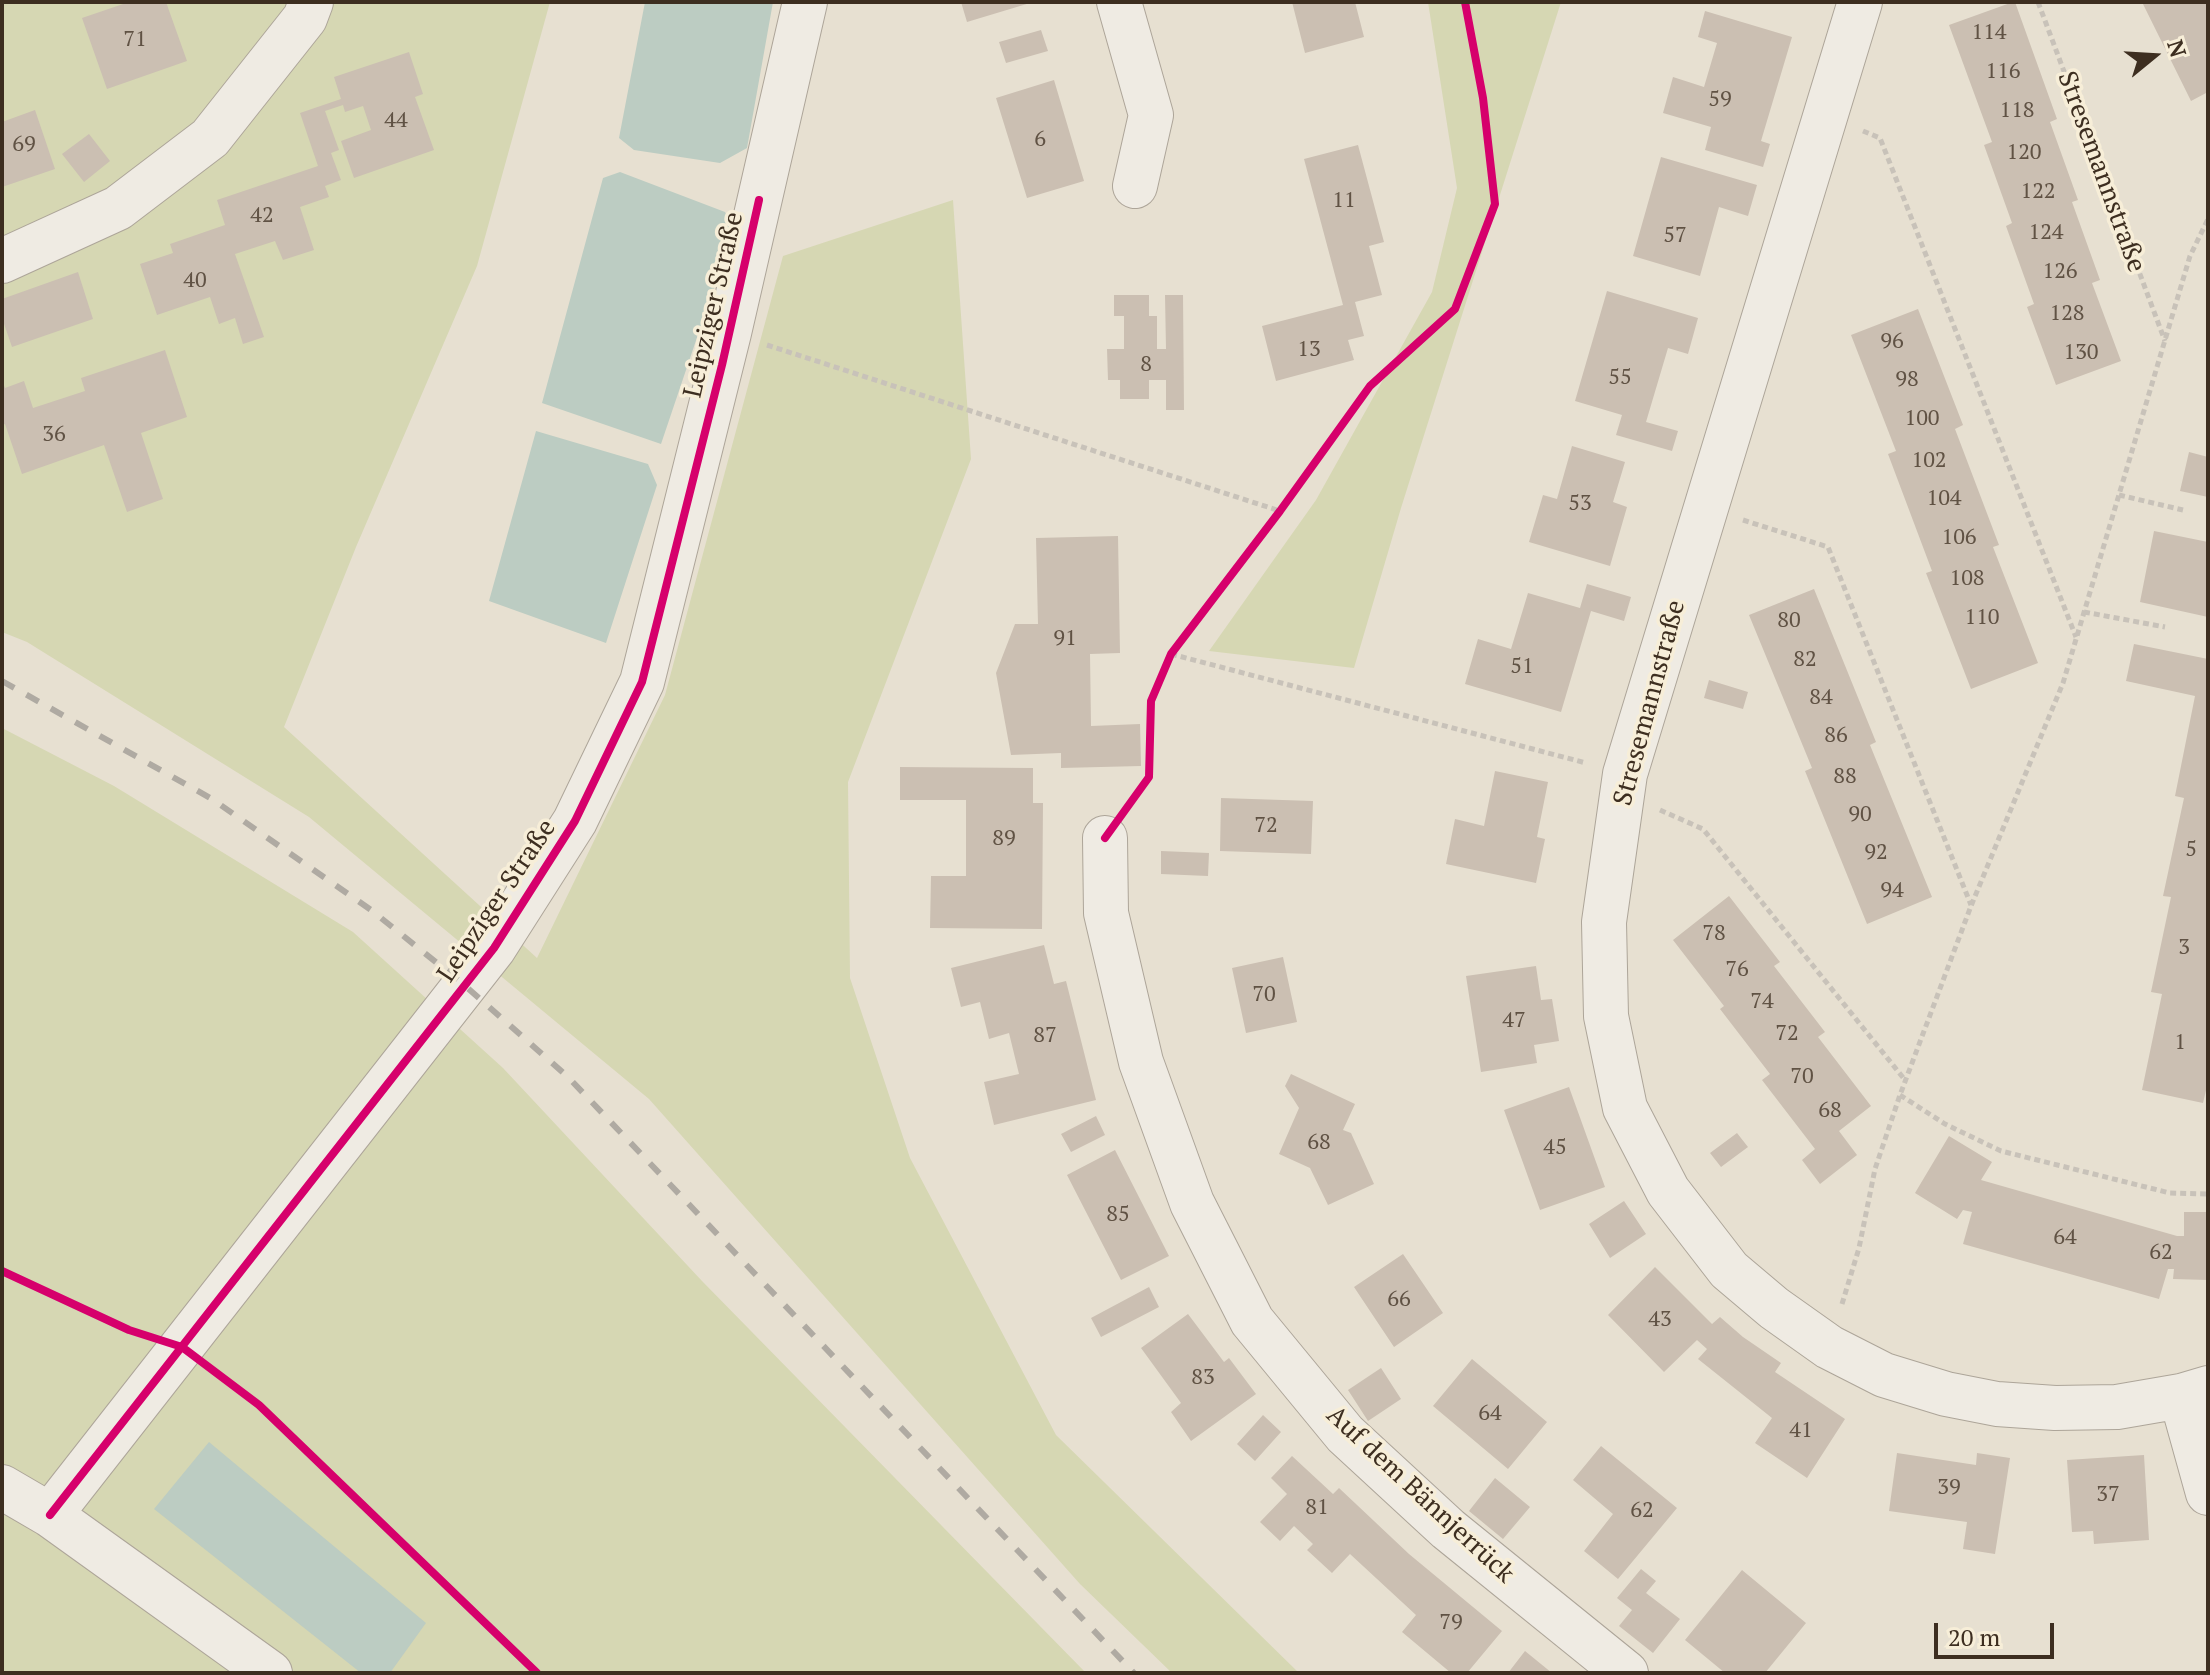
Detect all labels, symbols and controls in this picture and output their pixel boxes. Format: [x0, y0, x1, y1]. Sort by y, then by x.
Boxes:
north arrow [2114, 16, 2194, 96]
house number: 114 [1971, 20, 2007, 46]
house number: 71 [123, 27, 147, 53]
text: N [2161, 36, 2194, 61]
house number: 116 [1985, 59, 2021, 85]
street label: Stresemannstraße [2050, 67, 2152, 277]
house number: 59 [1708, 87, 1732, 113]
house number: 118 [1999, 98, 2035, 124]
house number: 44 [384, 108, 408, 134]
house number: 6 [1034, 127, 1046, 153]
house number: 69 [12, 132, 36, 158]
house number: 120 [2006, 140, 2042, 166]
house number: 122 [2020, 179, 2056, 205]
house number: 11 [1332, 188, 1356, 214]
house number: 42 [250, 203, 274, 229]
street label: Leipziger Straße [677, 209, 751, 401]
house number: 124 [2028, 220, 2064, 246]
house number: 57 [1663, 223, 1687, 249]
house number: 126 [2042, 259, 2078, 285]
house number: 40 [183, 268, 207, 294]
house number: 128 [2049, 301, 2085, 327]
house number: 96 [1880, 329, 1904, 355]
house number: 13 [1297, 337, 1321, 363]
house number: 130 [2063, 340, 2099, 366]
house number: 8 [1140, 352, 1152, 378]
house number: 55 [1608, 365, 1632, 391]
house number: 98 [1895, 367, 1919, 393]
house number: 100 [1904, 406, 1940, 432]
house number: 36 [42, 422, 66, 448]
house number: 102 [1911, 448, 1947, 474]
house number: 104 [1926, 486, 1962, 512]
house number: 53 [1568, 491, 1592, 517]
house number: 106 [1941, 525, 1977, 551]
house number: 108 [1949, 566, 1985, 592]
street label: Stresemannstraße [1608, 597, 1692, 809]
house number: 110 [1964, 605, 2000, 631]
house number: 80 [1777, 608, 1801, 634]
house number: 91 [1053, 626, 1077, 652]
house number: 82 [1793, 647, 1817, 673]
house number: 51 [1510, 654, 1534, 680]
house number: 84 [1809, 685, 1833, 711]
house number: 86 [1824, 723, 1848, 749]
house number: 88 [1833, 764, 1857, 790]
house number: 90 [1848, 802, 1872, 828]
house number: 72 [1254, 813, 1278, 839]
street label: Leipziger Straße [431, 814, 563, 988]
house number: 89 [992, 826, 1016, 852]
house number: 5 [2185, 837, 2197, 863]
house number: 92 [1864, 840, 1888, 866]
house number: 94 [1880, 878, 1904, 904]
house number: 78 [1702, 921, 1726, 947]
house number: 3 [2178, 935, 2190, 961]
house number: 76 [1725, 957, 1749, 983]
house number: 70 [1252, 982, 1276, 1008]
house number: 74 [1750, 989, 1774, 1015]
house number: 47 [1502, 1008, 1526, 1034]
house number: 72 [1775, 1021, 1799, 1047]
house number: 87 [1033, 1023, 1057, 1049]
house number: 1 [2174, 1030, 2186, 1056]
house number: 70 [1790, 1064, 1814, 1090]
house number: 68 [1818, 1098, 1842, 1124]
house number: 68 [1307, 1130, 1331, 1156]
house number: 45 [1543, 1135, 1567, 1161]
house number: 85 [1106, 1202, 1130, 1228]
house number: 64 [2053, 1225, 2077, 1251]
house number: 62 [2149, 1240, 2173, 1266]
house number: 66 [1387, 1287, 1411, 1313]
house number: 43 [1648, 1307, 1672, 1333]
house number: 83 [1191, 1365, 1215, 1391]
street label: Auf dem Bännjerrück [1320, 1400, 1520, 1590]
house number: 64 [1478, 1401, 1502, 1427]
house number: 41 [1789, 1418, 1813, 1444]
house number: 39 [1937, 1475, 1961, 1501]
house number: 37 [2096, 1482, 2120, 1508]
house number: 81 [1305, 1495, 1329, 1521]
house number: 62 [1630, 1498, 1654, 1524]
scale bar [1938, 1607, 2058, 1657]
house number: 79 [1439, 1610, 1463, 1636]
text: 20 m [1948, 1621, 2000, 1653]

